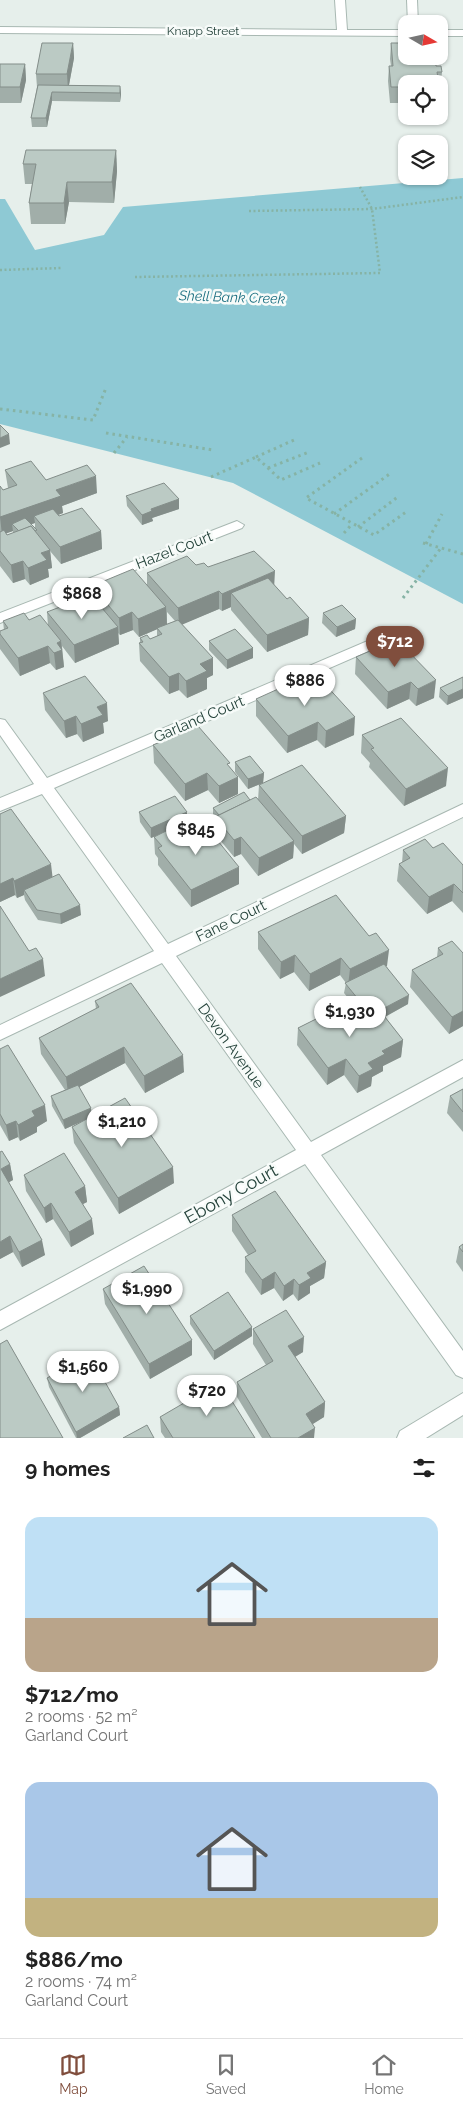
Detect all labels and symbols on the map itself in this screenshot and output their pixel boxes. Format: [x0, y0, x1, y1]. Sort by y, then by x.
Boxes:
north arrow [398, 15, 448, 65]
street label: Knapp Street [167, 24, 239, 38]
water label: Shell Bank Creek [178, 287, 286, 307]
street label: Hazel Court [133, 527, 215, 573]
pin: $868 [52, 578, 112, 620]
pin: $712 [365, 626, 425, 668]
pin: $886 [275, 664, 335, 707]
street label: Garland Court [151, 692, 247, 746]
pin: $845 [166, 814, 226, 856]
street label: Fane Court [193, 896, 269, 946]
pin: $1,930 [309, 996, 391, 1038]
street label: Devon Avenue [194, 1000, 268, 1092]
pin: $1,210 [81, 1106, 163, 1148]
street label: Ebony Court [181, 1159, 281, 1228]
pin: $1,990 [106, 1272, 188, 1315]
pin: $1,560 [42, 1350, 124, 1393]
pin: $720 [177, 1374, 237, 1417]

